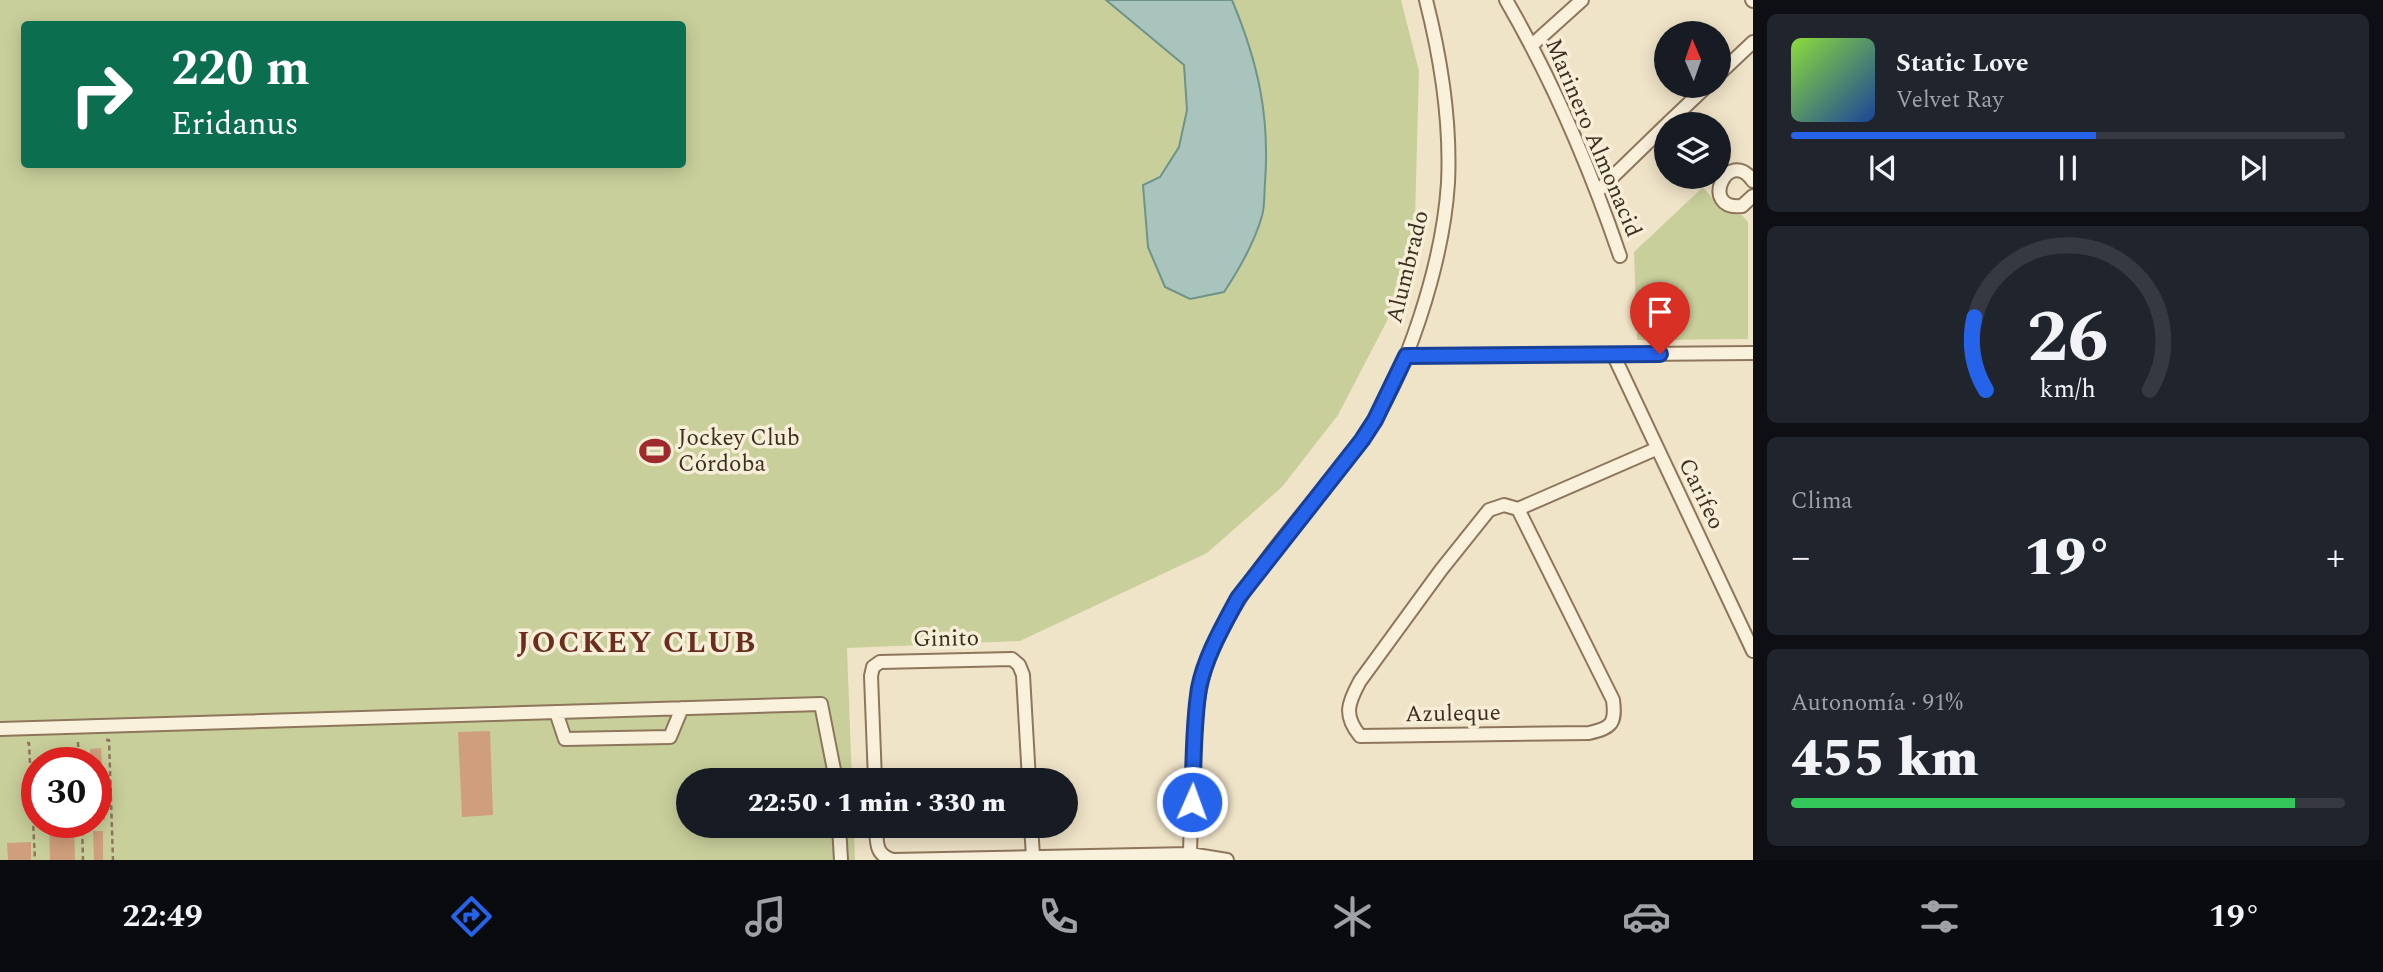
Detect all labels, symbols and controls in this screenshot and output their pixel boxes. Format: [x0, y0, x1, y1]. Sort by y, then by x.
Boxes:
north arrow [1654, 21, 1731, 98]
map controls [1654, 21, 1731, 189]
text: 220 m [171, 32, 310, 107]
street label: Marinero Almonacid [1535, 33, 1651, 243]
text: Static Love [1896, 43, 2029, 83]
icon: right [56, 49, 147, 140]
text: Velvet Ray [1896, 83, 2003, 118]
text: Eridanus [171, 100, 299, 149]
button: layers [1654, 112, 1731, 189]
icon: previous [1864, 149, 1902, 187]
icon: pause [2049, 149, 2087, 187]
icon: next [2234, 149, 2272, 187]
street label: Alumbrado [1377, 207, 1439, 327]
pin [1630, 282, 1690, 354]
text: 26 [2027, 284, 2109, 395]
icon: arrive [1641, 293, 1679, 331]
text: km/h [2040, 371, 2096, 409]
place label: Jockey Club Córdoba [678, 421, 800, 482]
sports icon: Jockey Club Córdoba [638, 434, 672, 468]
street label: Carifeo [1669, 452, 1733, 536]
text: Clima [1791, 484, 1853, 519]
text: 19° [2024, 519, 2112, 598]
text: − [1791, 529, 1810, 587]
text: + [2326, 529, 2345, 587]
district label: JOCKEY CLUB [517, 620, 757, 666]
street label: Ginito [913, 621, 979, 657]
text: Autonomía · 91% [1791, 686, 1963, 721]
street label: Azuleque [1405, 696, 1501, 732]
text: 455 km [1791, 720, 1979, 799]
speed limit sign: 30 [21, 747, 112, 838]
position arrow [1155, 765, 1229, 839]
text: 22:50 · 1 min · 330 m [748, 783, 1006, 823]
text: 22:49 [122, 892, 203, 941]
icon: directions [447, 892, 496, 941]
icon: music [741, 892, 790, 941]
icon: phone [1034, 892, 1083, 941]
icon: climate [1328, 892, 1377, 941]
icon: car [1622, 892, 1671, 941]
icon: filters [1915, 892, 1964, 941]
text: 19° [2209, 892, 2261, 941]

